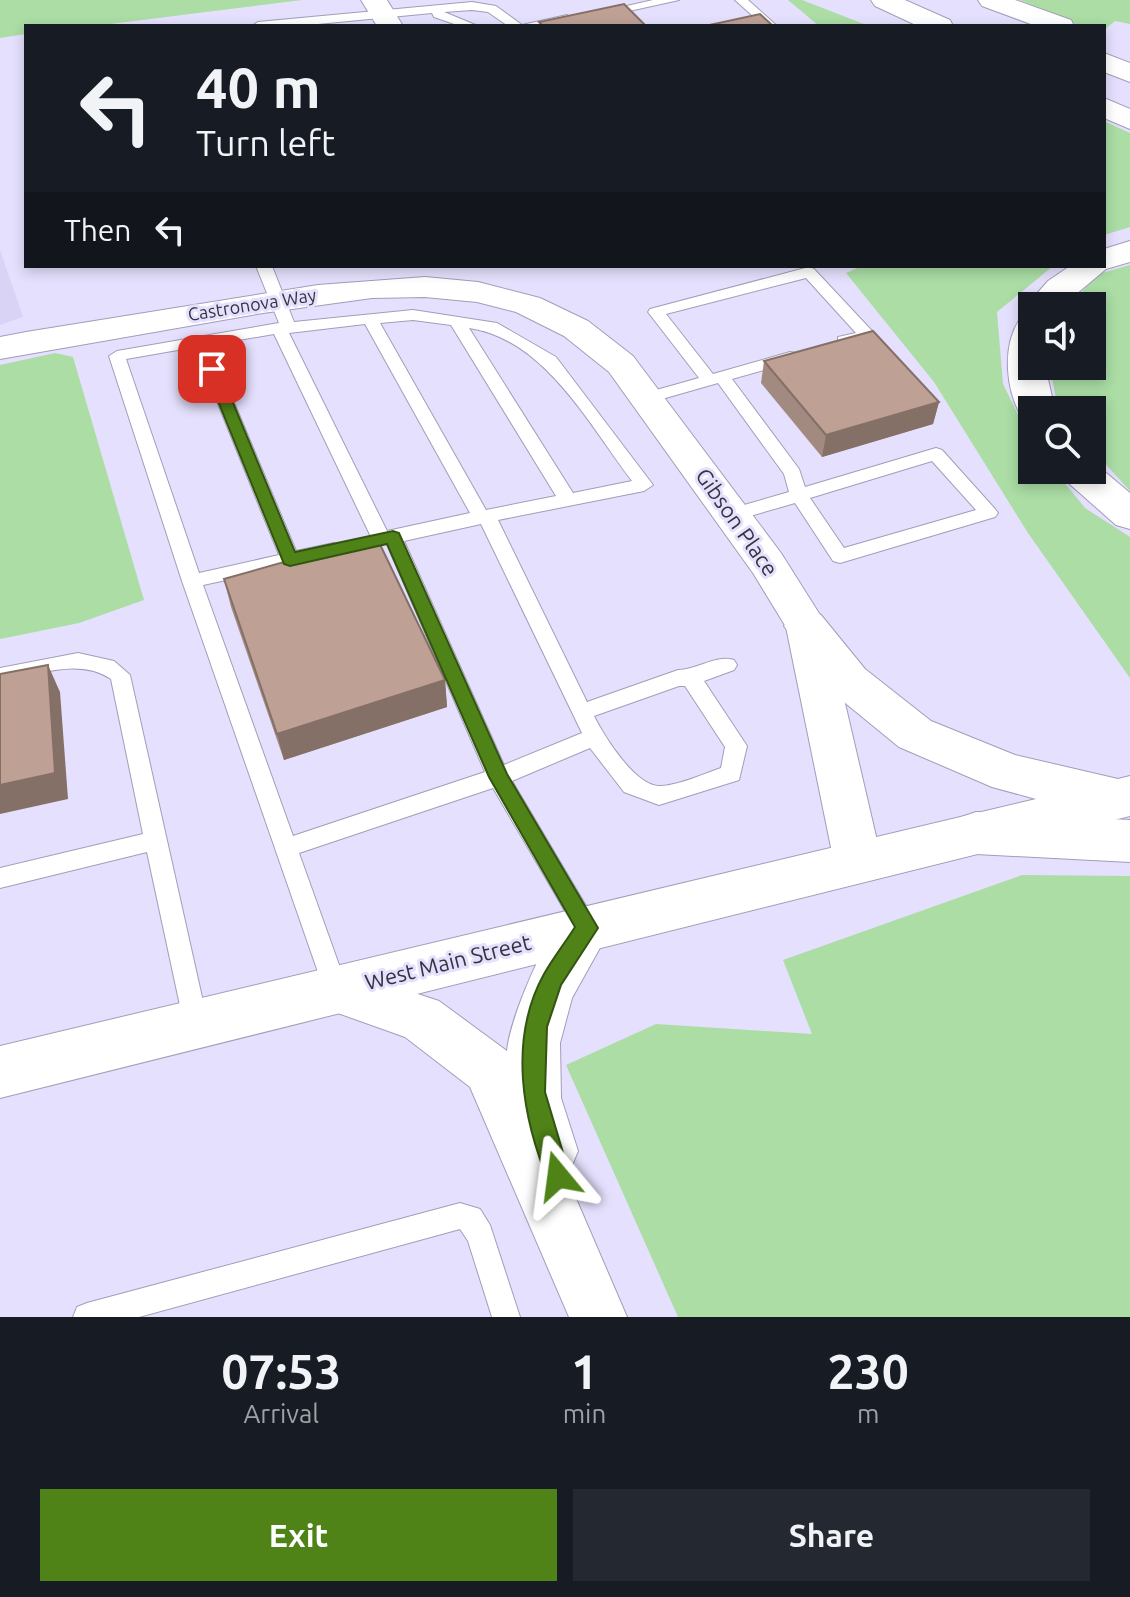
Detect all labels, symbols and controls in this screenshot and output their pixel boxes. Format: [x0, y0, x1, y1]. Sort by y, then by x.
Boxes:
icon: left [64, 56, 168, 160]
text: 40 m [196, 56, 321, 119]
text: Turn left [196, 122, 335, 163]
icon: left [148, 208, 192, 252]
text: Then [64, 213, 132, 247]
street label: Castronova Way [186, 284, 318, 324]
map controls [1018, 292, 1106, 484]
button: sound [1018, 292, 1106, 380]
pin [178, 335, 246, 403]
icon: arrive [190, 347, 234, 391]
button: search [1018, 396, 1106, 484]
street label: Gibson Place [691, 463, 784, 580]
street label: West Main Street [362, 929, 534, 994]
position arrow [516, 1134, 600, 1218]
text: 07:53 [221, 1344, 341, 1398]
text: 1 [571, 1344, 598, 1398]
text: 230 [828, 1344, 909, 1398]
text: Arrival [243, 1399, 319, 1428]
text: min [563, 1399, 606, 1428]
text: m [857, 1399, 879, 1428]
button: Exit [40, 1489, 557, 1581]
button: Share [573, 1489, 1090, 1581]

